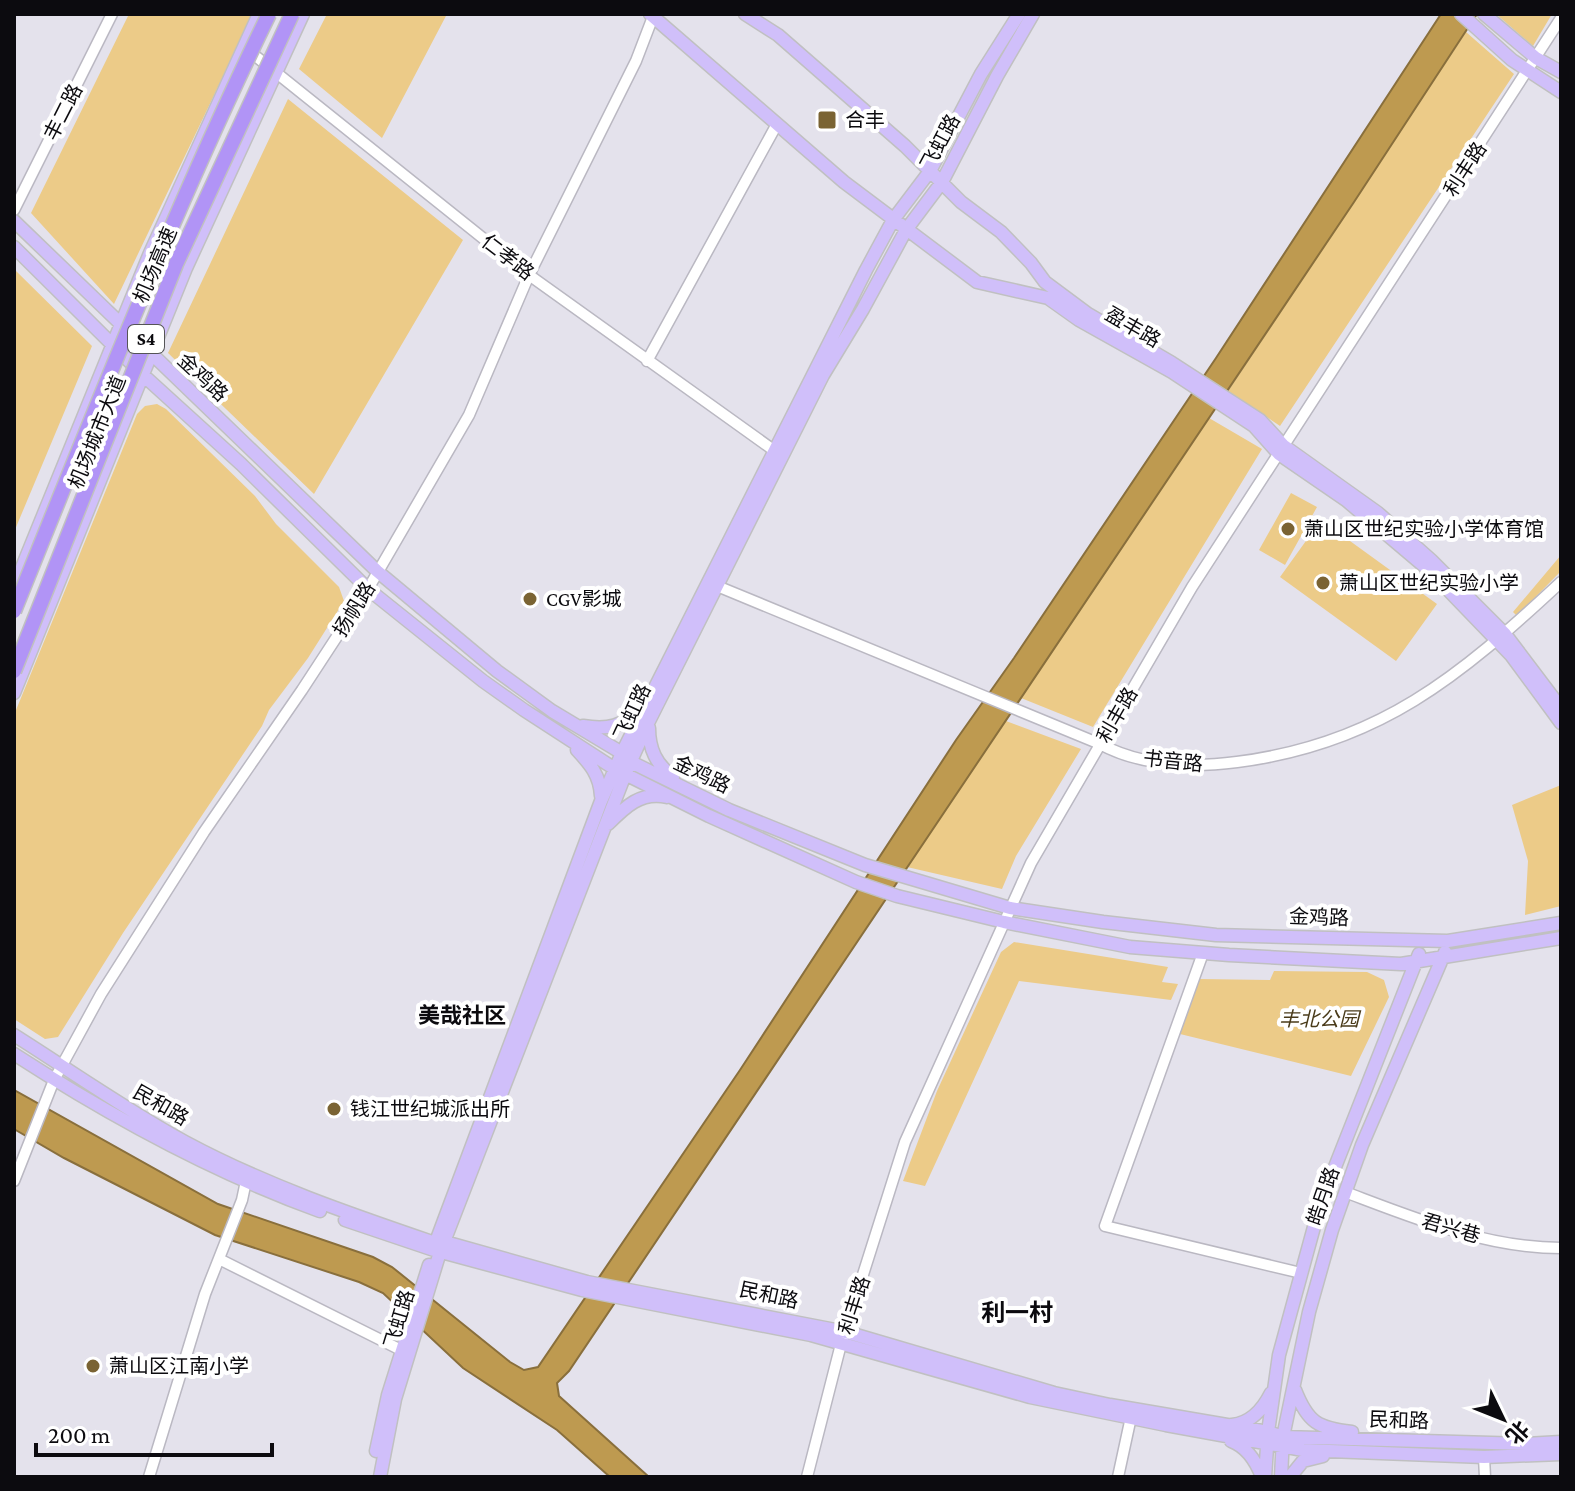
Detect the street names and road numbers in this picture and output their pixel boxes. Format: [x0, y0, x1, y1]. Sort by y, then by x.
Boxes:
street label: 丰二路 [40, 80, 86, 144]
street label: 飞虹路 [916, 110, 964, 174]
street label: 利丰路 [1439, 138, 1491, 200]
street label: 机场高速 [129, 224, 181, 306]
street label: 仁孝路 [478, 230, 538, 284]
street label: 盈丰路 [1102, 302, 1164, 352]
road number: S4 [128, 325, 164, 353]
street label: 金鸡路 [174, 348, 232, 406]
street label: 机场城市大道 [64, 372, 130, 492]
street label: 扬帆路 [329, 578, 379, 640]
street label: 飞虹路 [609, 680, 655, 744]
street label: 利丰路 [1092, 684, 1142, 746]
street label: 书音路 [1142, 747, 1204, 775]
street label: 金鸡路 [670, 751, 734, 797]
street label: 金鸡路 [1289, 905, 1349, 929]
street label: 民和路 [130, 1080, 192, 1130]
street label: 皓月路 [1303, 1164, 1343, 1228]
street label: 君兴巷 [1419, 1209, 1483, 1247]
street label: 利丰路 [834, 1273, 874, 1337]
street label: 民和路 [737, 1278, 801, 1312]
street label: 飞虹路 [380, 1287, 418, 1351]
street label: 民和路 [1369, 1408, 1429, 1432]

